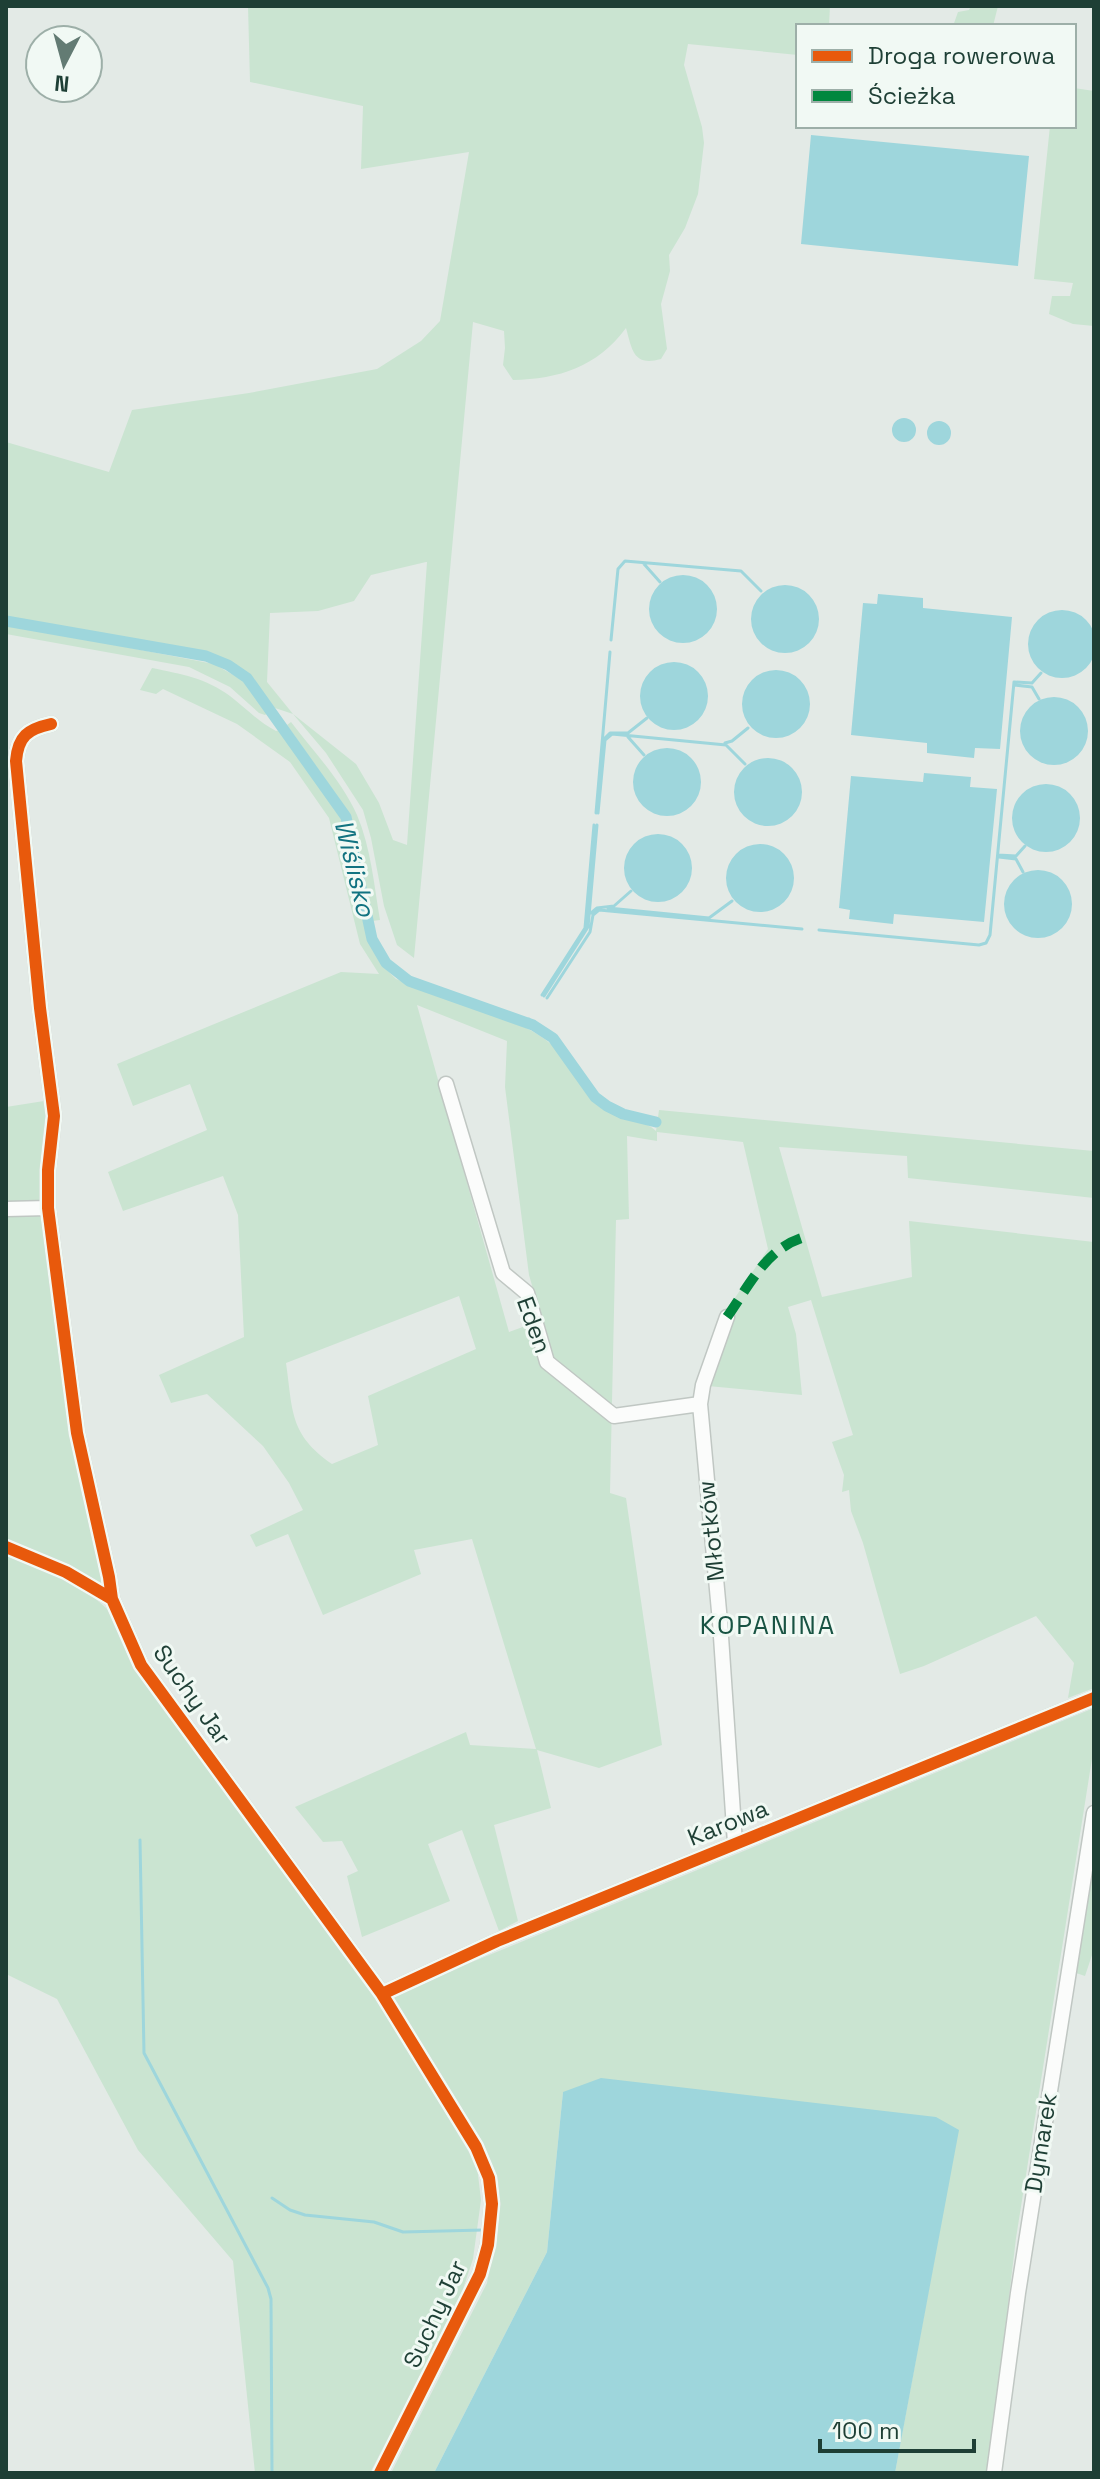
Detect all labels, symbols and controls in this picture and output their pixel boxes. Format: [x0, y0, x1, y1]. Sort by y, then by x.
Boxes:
north arrow [24, 24, 104, 104]
legend [796, 24, 1076, 128]
text: Droga rowerowa [868, 40, 1055, 71]
text: N [53, 69, 71, 99]
text: Ścieżka [868, 80, 956, 111]
water label: Wiślisko [327, 816, 384, 921]
street label: Eden [510, 1292, 559, 1357]
street label: Młotków [690, 1479, 731, 1583]
district label: KOPANINA [700, 1608, 836, 1642]
street label: Suchy Jar [147, 1638, 238, 1751]
street label: Karowa [683, 1792, 773, 1853]
street label: Dymarek [1017, 2091, 1064, 2195]
street label: Suchy Jar [396, 2255, 473, 2373]
scale bar [820, 2403, 974, 2453]
text: 100 m [832, 2415, 900, 2446]

